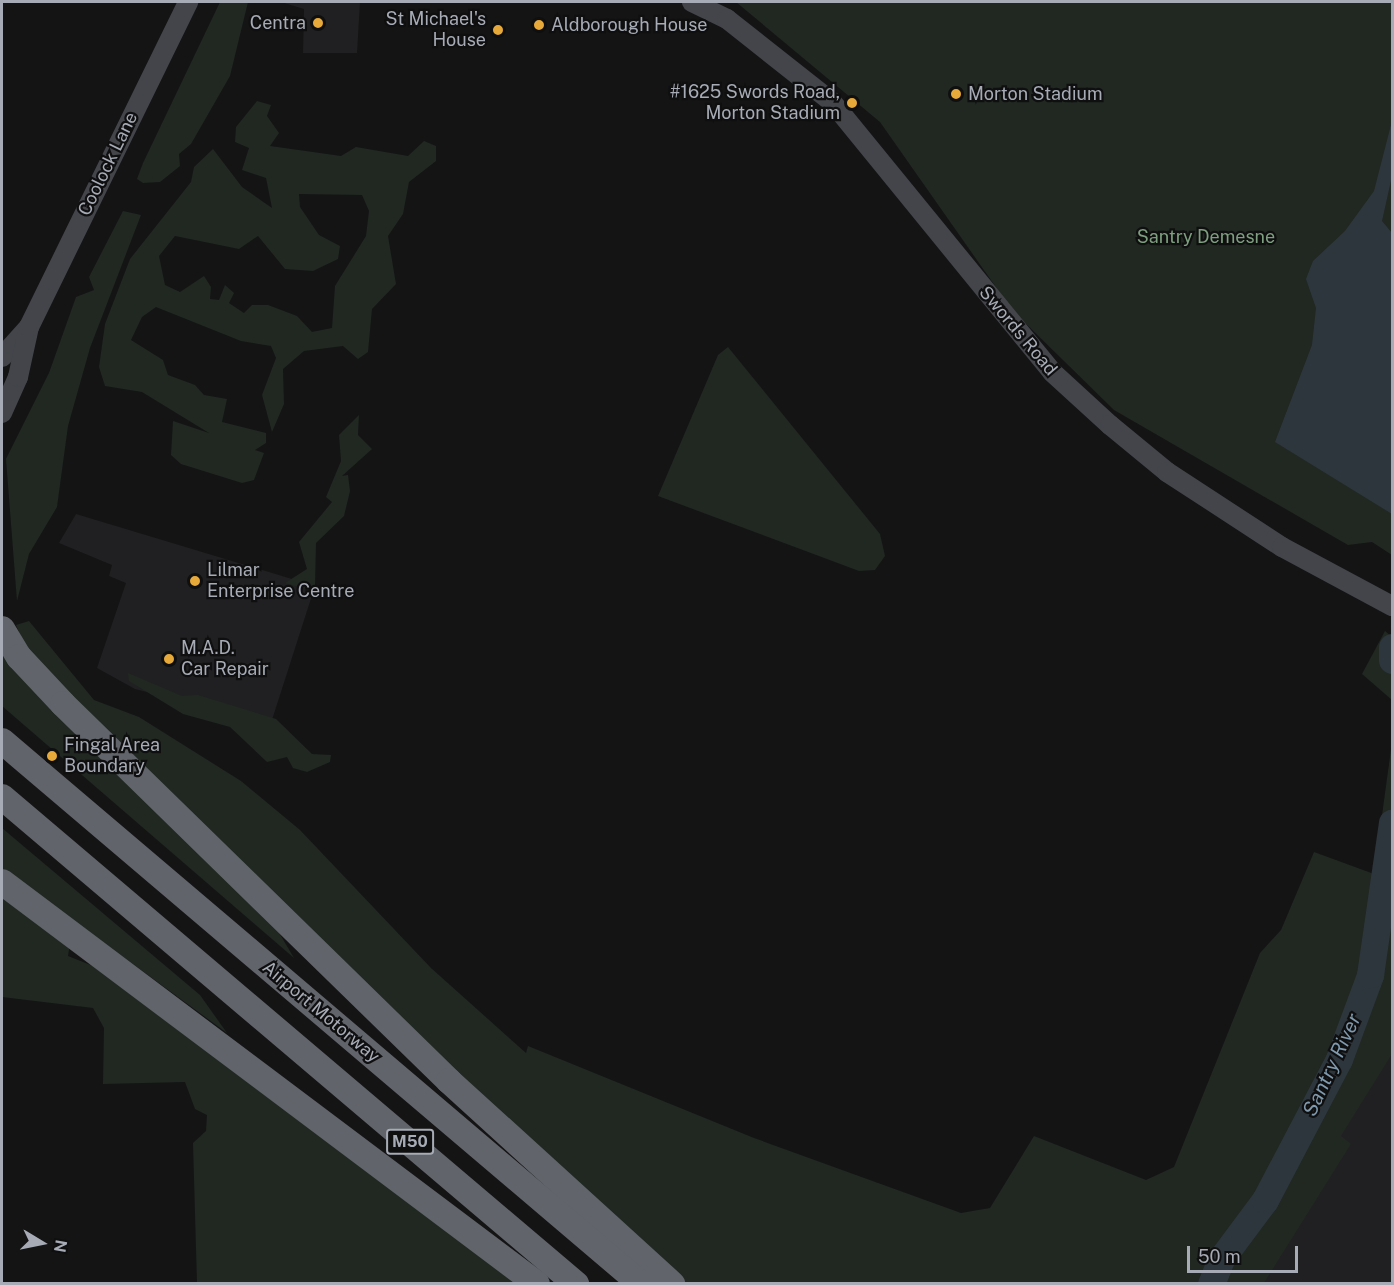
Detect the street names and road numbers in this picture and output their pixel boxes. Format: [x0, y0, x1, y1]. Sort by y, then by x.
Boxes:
street label: Coolock Lane [74, 109, 142, 219]
street label: Swords Road [974, 282, 1062, 380]
street label: Airport Motorway [258, 957, 384, 1067]
road number: M50 [386, 1129, 434, 1155]

